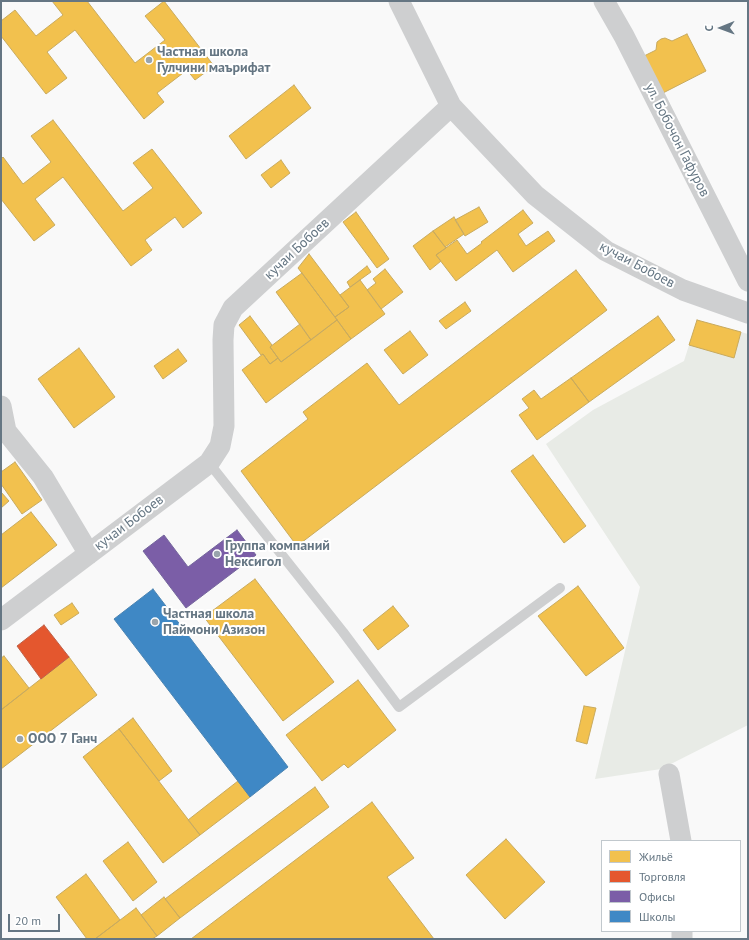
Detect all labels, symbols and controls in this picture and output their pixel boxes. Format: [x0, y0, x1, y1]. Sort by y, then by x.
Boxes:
north arrow [701, 8, 741, 48]
text: С [702, 25, 716, 31]
place label: Частная школа Гулчини маърифат [157, 44, 270, 76]
marker: Частная школа Гулчини маърифат [144, 55, 154, 65]
street label: ул. Бобочон Гафуров [641, 80, 713, 200]
street label: кучаи Бобоев [261, 215, 333, 283]
street label: кучаи Бобоев [597, 238, 677, 292]
street label: кучаи Бобоев [91, 491, 167, 555]
place label: Группа компаний Нексигол [225, 538, 330, 570]
marker: Группа компаний Нексигол [212, 549, 222, 559]
place label: Частная школа Паймони Азизон [163, 606, 265, 638]
marker: Частная школа Паймони Азизон [150, 617, 160, 627]
place label: ООО 7 Ганч [28, 731, 97, 747]
marker: ООО 7 Ганч [15, 734, 25, 744]
legend [601, 840, 741, 932]
text: Жильё [639, 849, 673, 864]
text: Торговля [639, 869, 685, 884]
text: Офисы [639, 889, 675, 904]
scale bar [10, 906, 62, 932]
text: Школы [639, 909, 675, 924]
text: 20 m [15, 913, 41, 928]

